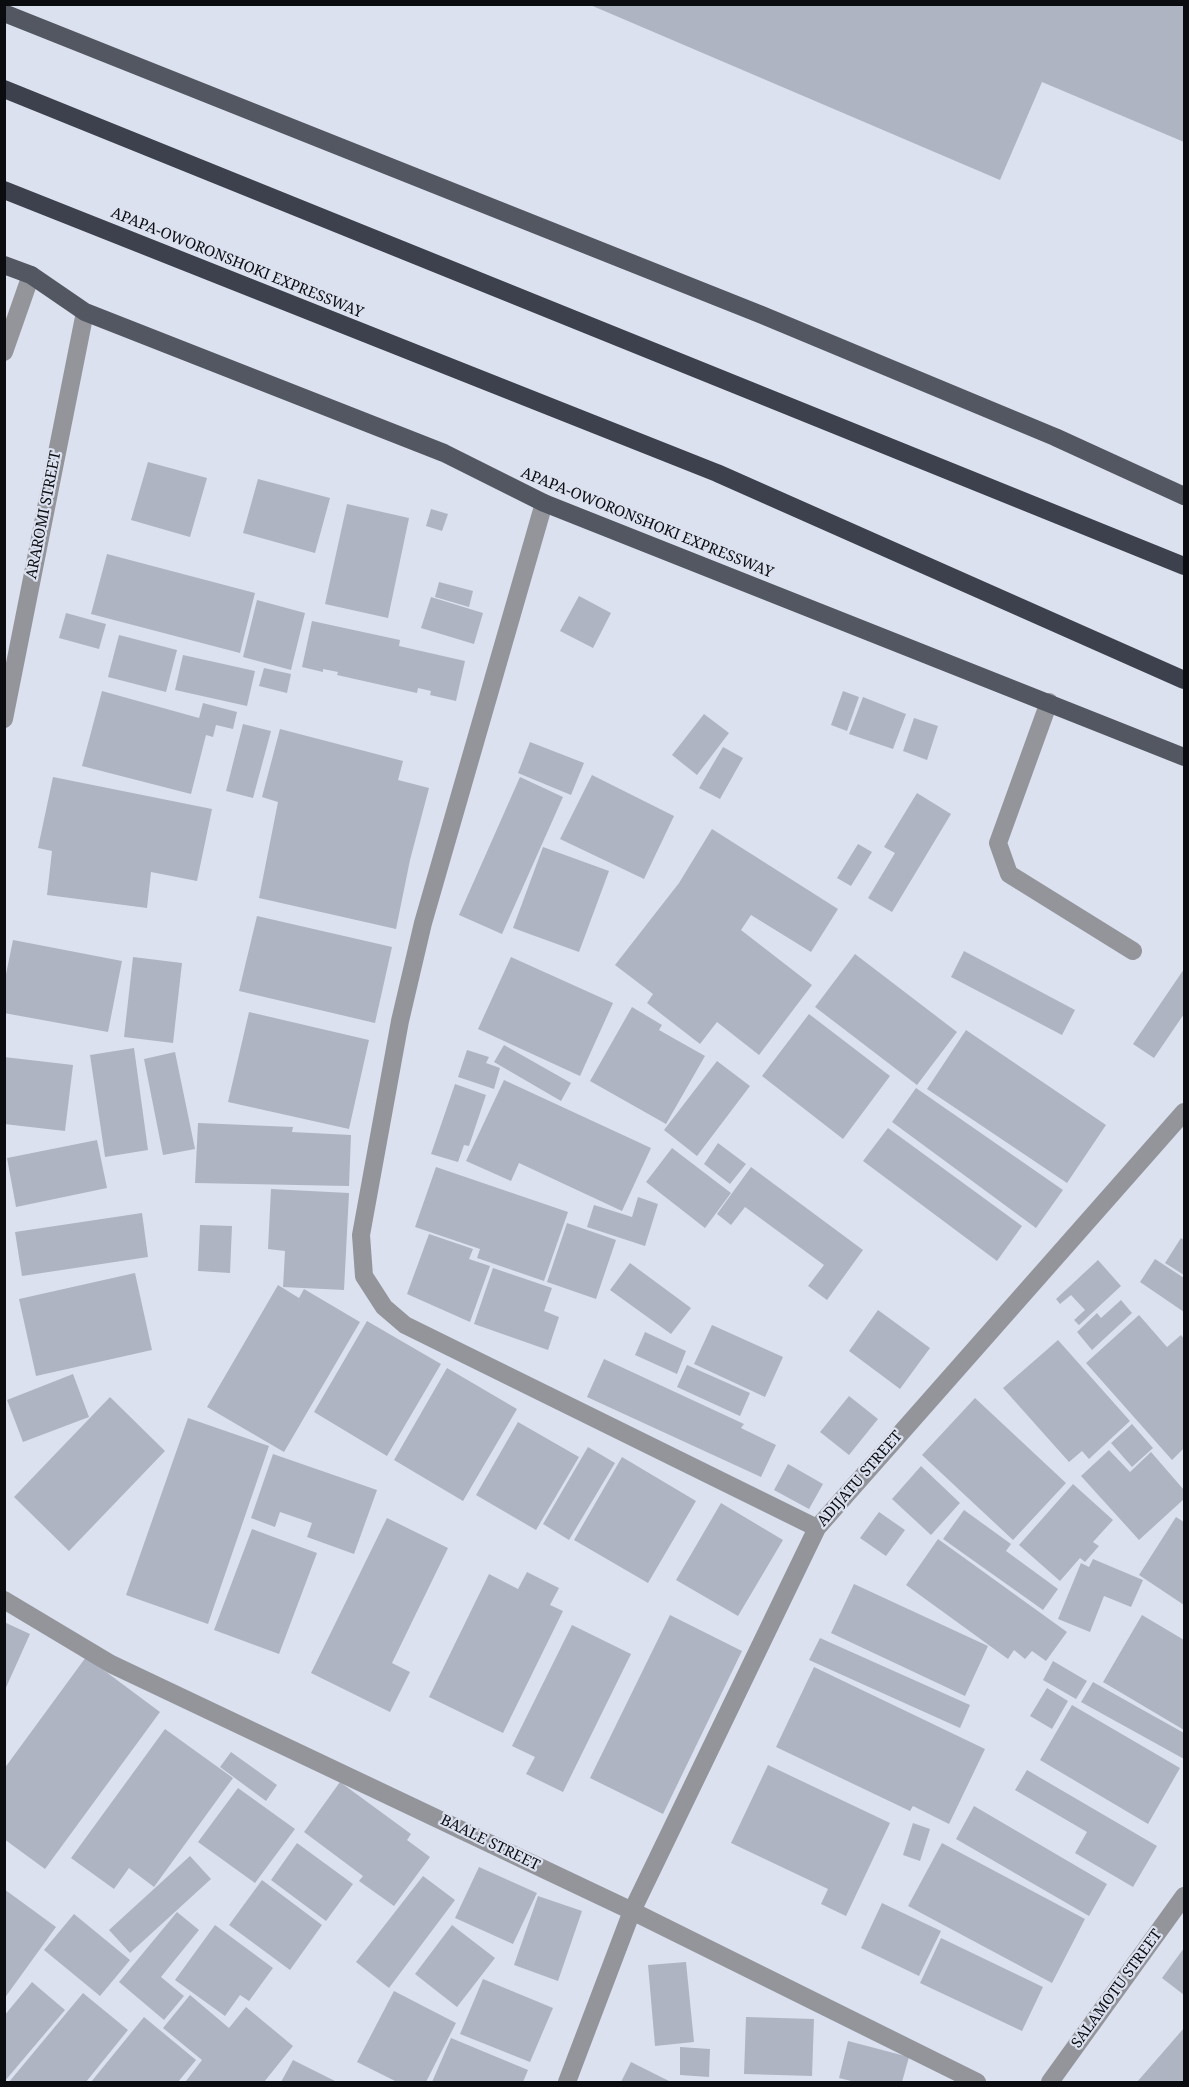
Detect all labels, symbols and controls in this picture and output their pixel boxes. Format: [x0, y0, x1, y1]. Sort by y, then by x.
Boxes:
street label: APAPA-OWORONSHOKI EXPRESSWAY [108, 204, 366, 322]
street label: ARAROMI STREET [23, 450, 65, 580]
street label: APAPA-OWORONSHOKI EXPRESSWAY [518, 464, 776, 582]
street label: ADIJATU STREET [814, 1428, 906, 1530]
street label: BAALE STREET [438, 1811, 542, 1875]
street label: SALAMOTU STREET [1068, 1926, 1166, 2052]

